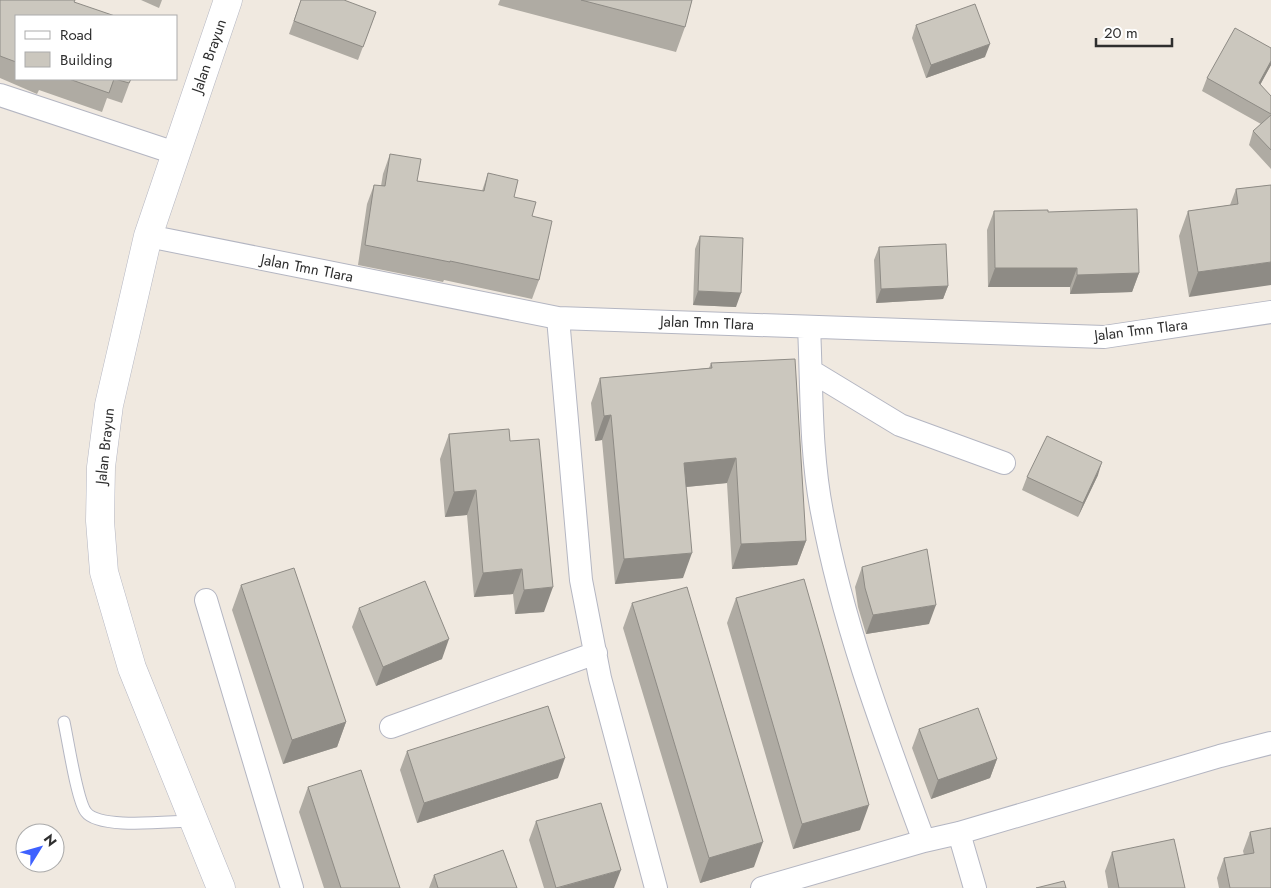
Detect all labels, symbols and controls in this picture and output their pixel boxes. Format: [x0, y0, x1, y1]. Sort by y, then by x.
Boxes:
legend [15, 15, 178, 80]
scale bar [1096, 15, 1172, 47]
street label: Jalan Brayun [185, 16, 232, 98]
text: 20 m [1104, 22, 1138, 44]
text: Road [60, 24, 92, 46]
text: Building [60, 49, 112, 71]
street label: Jalan Tmn TIara [257, 248, 355, 288]
street label: Jalan Tmn TIara [658, 310, 754, 336]
street label: Jalan Tmn TIara [1091, 313, 1189, 347]
street label: Jalan Brayun [90, 407, 120, 487]
north arrow [15, 823, 65, 873]
text: N [39, 830, 62, 851]

